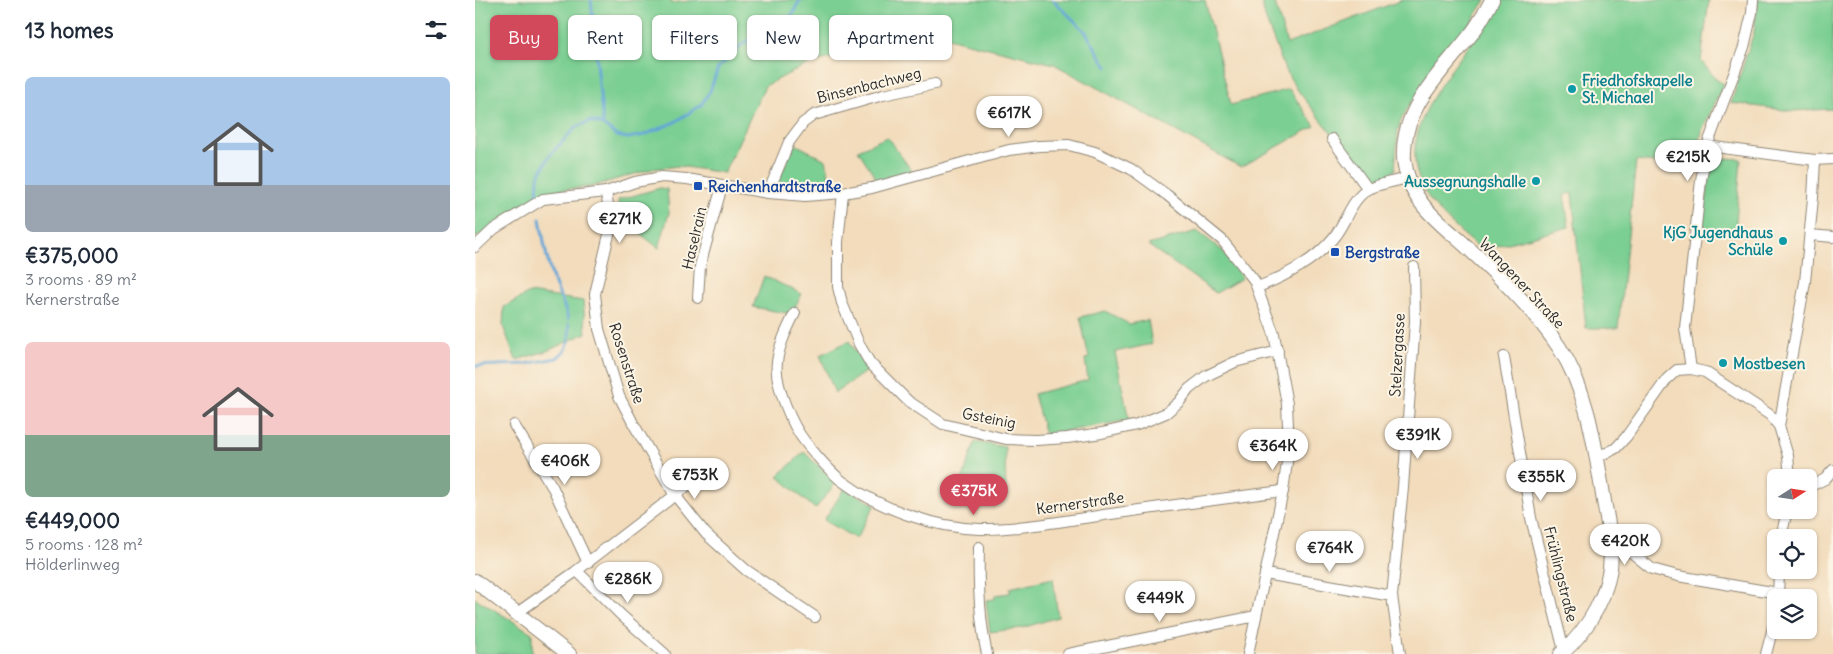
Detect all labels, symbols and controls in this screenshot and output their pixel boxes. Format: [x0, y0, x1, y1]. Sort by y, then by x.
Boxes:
chip: Buy [490, 15, 558, 60]
chip: Rent [568, 15, 642, 60]
chip: Filters [652, 15, 737, 60]
chip: New [747, 15, 819, 60]
chip: Apartment [829, 15, 952, 60]
icon: filters [422, 16, 450, 44]
text: 13 homes [25, 17, 113, 44]
street label: Binsenbachweg [815, 63, 923, 107]
place label: Friedhofskapelle St. Michael [1582, 71, 1693, 107]
marker: Friedhofskapelle St. Michael [1566, 83, 1578, 95]
pin: €617K [974, 96, 1044, 138]
text: €617K [987, 102, 1031, 122]
icon: home [193, 109, 283, 199]
pin: €215K [1653, 140, 1723, 182]
text: €215K [1666, 146, 1710, 166]
place label: Aussegnungshalle [1404, 172, 1526, 192]
marker: Aussegnungshalle [1530, 175, 1542, 187]
place label: Reichenhardtstraße [708, 177, 841, 196]
marker: Reichenhardtstraße [692, 180, 704, 192]
pin: €271K [585, 202, 655, 244]
street label: Haselrain [678, 204, 711, 271]
text: €271K [598, 208, 642, 228]
place label: KjG Jugendhaus Schüle [1663, 223, 1773, 259]
street label: Wangener Straße [1475, 234, 1569, 332]
marker: KjG Jugendhaus Schüle [1777, 235, 1789, 247]
text: €375,000 [25, 242, 119, 269]
place label: Bergstraße [1345, 243, 1420, 263]
marker: Bergstraße [1329, 246, 1341, 258]
text: 3 rooms · 89 m² [25, 269, 137, 289]
text: Kernerstraße [25, 289, 120, 309]
street label: Stelzergasse [1385, 313, 1409, 397]
street label: Rosenstraße [605, 320, 649, 406]
place label: Mostbesen [1733, 354, 1806, 373]
marker: Mostbesen [1717, 357, 1729, 369]
icon: home [193, 374, 283, 464]
street label: Gsteinig [960, 403, 1018, 433]
pin: €391K [1383, 418, 1453, 460]
text: €391K [1396, 424, 1440, 444]
pin: €364K [1238, 428, 1308, 471]
text: €364K [1249, 435, 1297, 455]
pin: €406K [530, 444, 600, 486]
text: €406K [540, 450, 590, 470]
pin: €753K [660, 458, 730, 500]
pin: €355K [1506, 460, 1576, 502]
text: €753K [672, 464, 718, 484]
text: €355K [1517, 466, 1565, 486]
north arrow [1767, 469, 1817, 519]
map controls [1767, 469, 1817, 639]
pin: €375K [939, 474, 1009, 516]
text: €375K [951, 480, 997, 500]
street label: Kernerstraße [1035, 487, 1125, 519]
text: €449,000 [25, 507, 120, 534]
street label: Frühlingstraße [1540, 524, 1582, 624]
pin: €420K [1590, 524, 1660, 566]
button: locate [1767, 529, 1817, 579]
pin: €764K [1295, 530, 1365, 573]
text: €420K [1601, 530, 1649, 550]
text: 5 rooms · 128 m² [25, 534, 143, 554]
text: €764K [1307, 537, 1353, 557]
text: Hölderlinweg [25, 554, 120, 574]
pin: €286K [593, 562, 663, 604]
text: €286K [604, 568, 652, 588]
pin: €449K [1125, 580, 1195, 623]
text: €449K [1136, 587, 1184, 607]
button: layers [1767, 589, 1817, 639]

